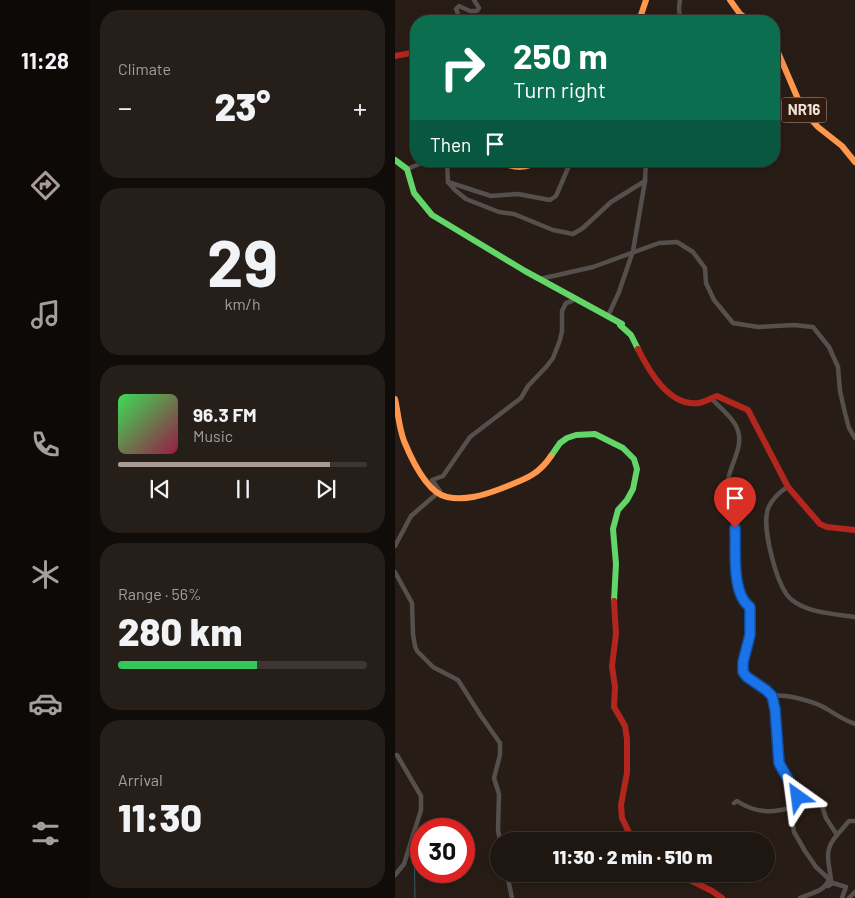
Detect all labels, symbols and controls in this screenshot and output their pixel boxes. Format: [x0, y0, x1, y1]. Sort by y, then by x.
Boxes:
text: 250 m [513, 34, 608, 76]
icon: right [430, 35, 495, 100]
text: 11:28 [21, 47, 69, 73]
text: Climate [118, 59, 171, 78]
text: Turn right [513, 76, 606, 102]
text: 23° [215, 83, 270, 129]
text: − [118, 90, 132, 124]
text: + [353, 90, 367, 124]
road number: NR16 [781, 98, 827, 122]
icon: arrive [481, 130, 509, 158]
text: Then [430, 133, 471, 156]
icon: directions [28, 168, 63, 203]
text: 29 [207, 222, 278, 300]
text: km/h [224, 294, 261, 313]
icon: music [28, 297, 63, 332]
text: 96.3 FM [193, 403, 257, 426]
text: Music [193, 426, 233, 445]
icon: phone [28, 427, 63, 462]
icon: previous [146, 475, 174, 503]
icon: pause [229, 475, 257, 503]
icon: next [312, 475, 340, 503]
pin [714, 477, 756, 528]
icon: arrive [721, 484, 749, 512]
icon: climate [28, 557, 63, 592]
text: Range · 56% [118, 584, 201, 603]
text: 280 km [118, 608, 242, 654]
icon: car [28, 686, 63, 721]
text: Arrival [118, 770, 163, 789]
position arrow [771, 770, 823, 822]
text: 11:30 [118, 794, 202, 840]
icon: filters [28, 816, 63, 851]
speed limit sign: 30 [410, 818, 475, 883]
text: 11:30 · 2 min · 510 m [553, 845, 712, 868]

